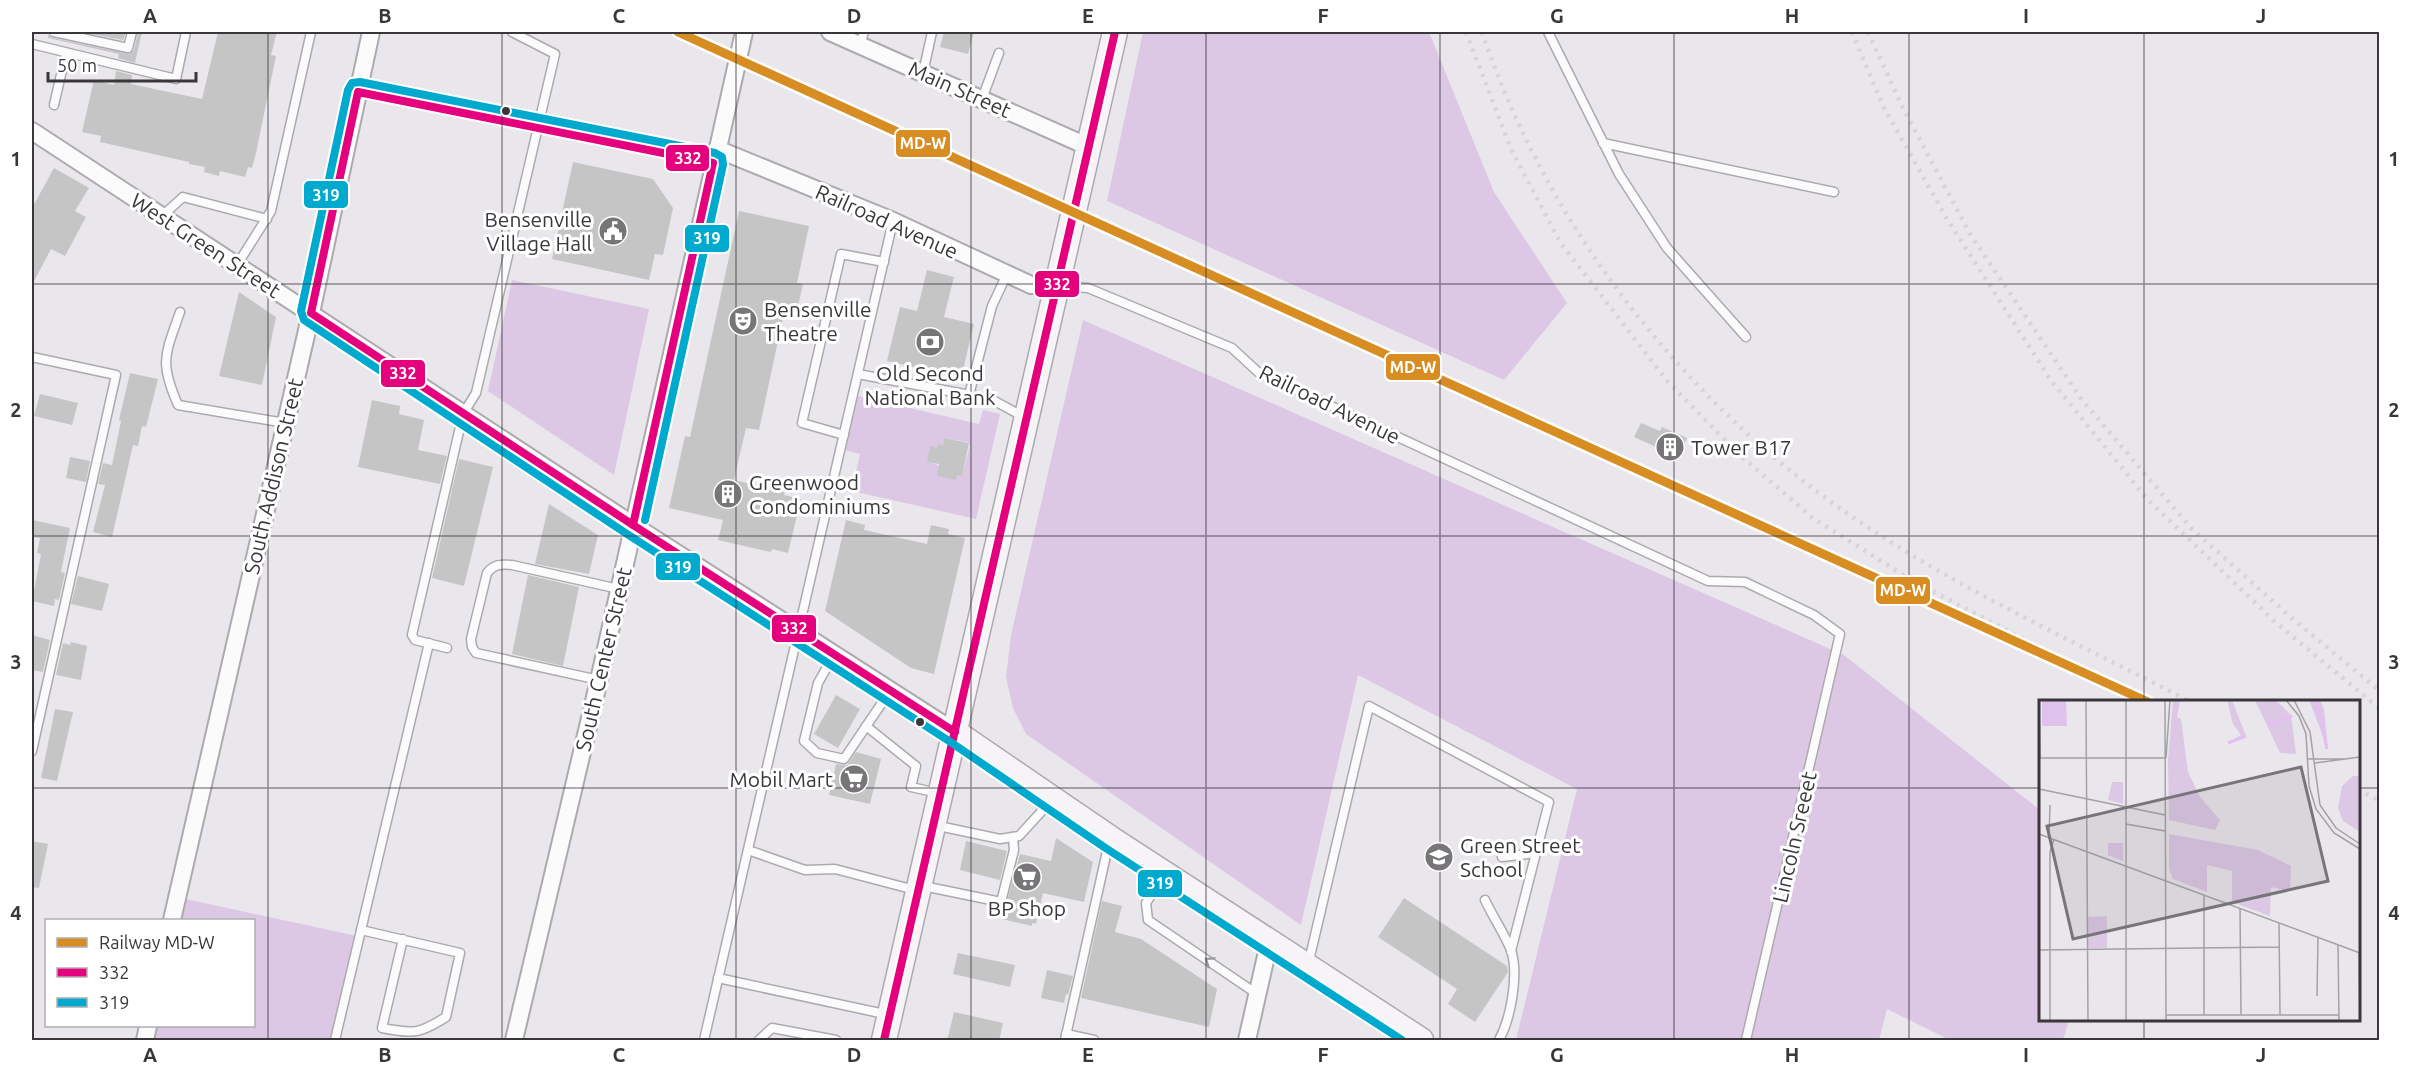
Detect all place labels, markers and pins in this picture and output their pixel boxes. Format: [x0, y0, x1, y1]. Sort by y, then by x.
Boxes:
unlabelled marker [500, 105, 512, 117]
place label: Bensenville Village Hall [484, 207, 592, 255]
public building icon: Bensenville Village Hall [597, 215, 629, 247]
place label: Bensenville Theatre [764, 297, 872, 345]
theatre icon: Bensenville Theatre [727, 305, 759, 337]
bank icon: Old Second National Bank [914, 326, 946, 358]
place label: Old Second National Bank [864, 361, 996, 409]
building icon: Tower B17 [1654, 431, 1686, 463]
place label: Tower B17 [1691, 435, 1792, 459]
place label: Greenwood Condominiums [749, 470, 890, 518]
building icon: Greenwood Condominiums [712, 478, 744, 510]
unlabelled marker [914, 716, 926, 728]
supermarket icon: Mobil Mart [838, 763, 870, 795]
place label: Mobil Mart [730, 767, 833, 791]
place label: Green Street School [1460, 833, 1580, 881]
school or university icon: Green Street School [1423, 841, 1455, 873]
supermarket icon: BP Shop [1011, 861, 1043, 893]
place label: BP Shop [988, 896, 1066, 920]

